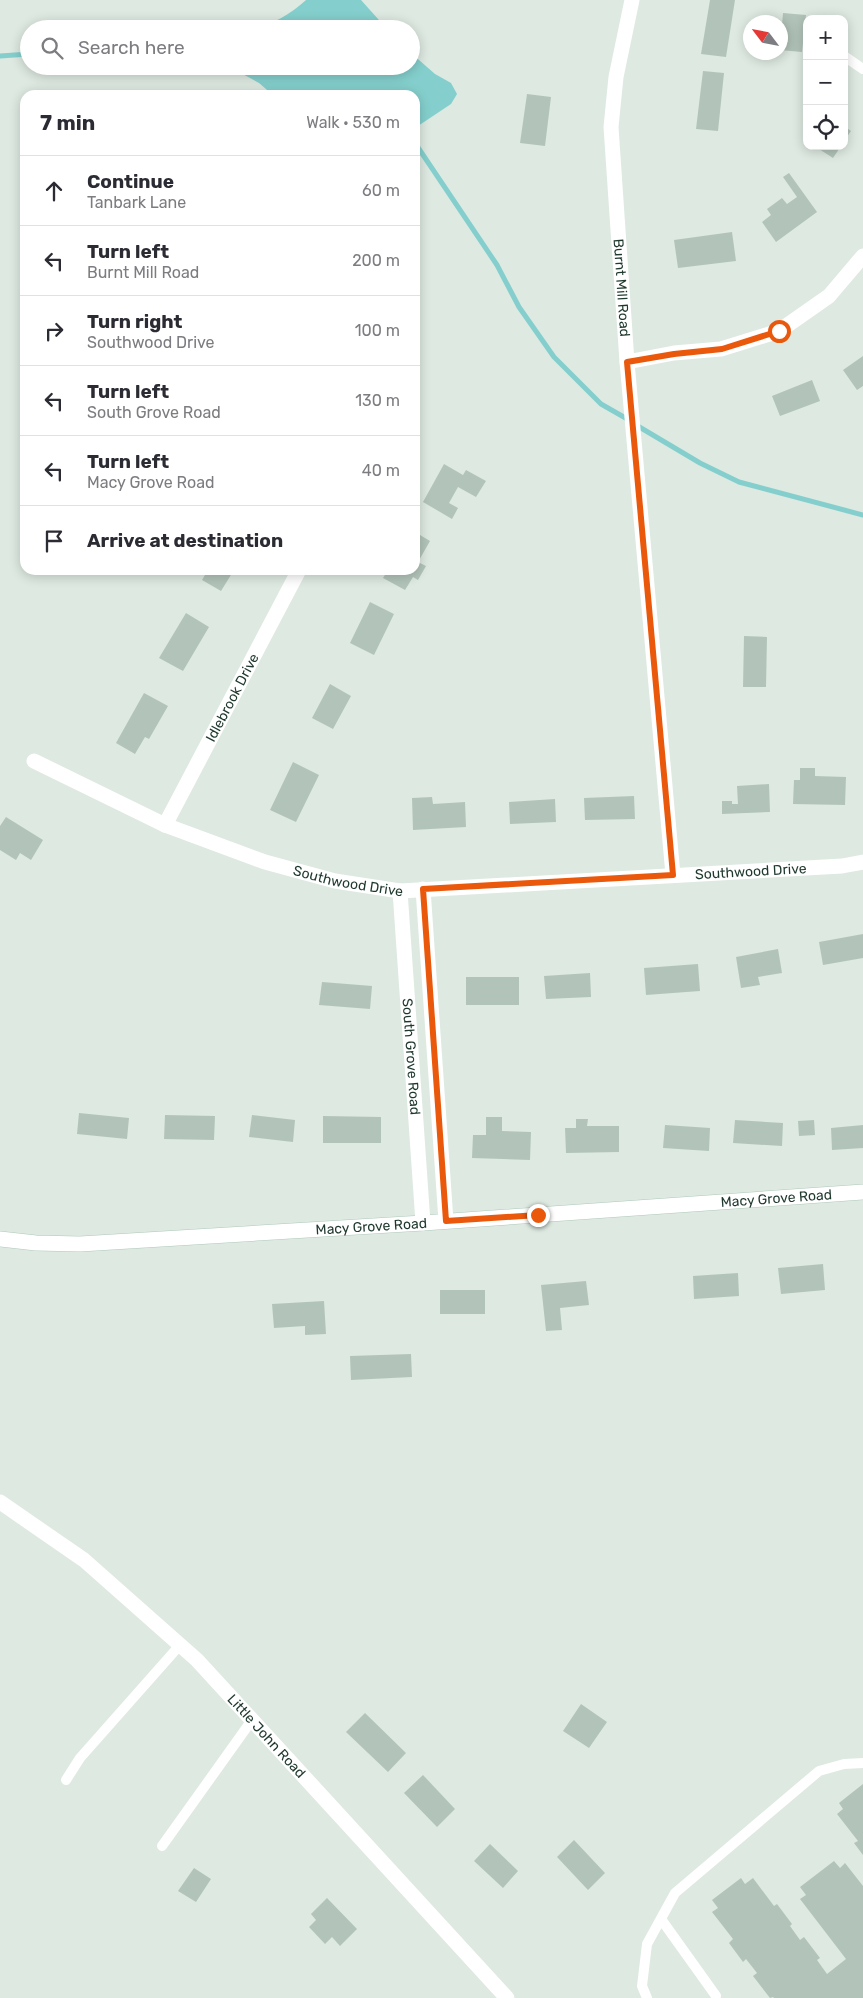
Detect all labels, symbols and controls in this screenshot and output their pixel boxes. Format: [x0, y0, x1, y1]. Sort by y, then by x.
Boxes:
north arrow [743, 15, 788, 60]
map controls [803, 15, 848, 150]
button: + [803, 15, 848, 60]
search box [20, 20, 420, 75]
icon: search [38, 34, 66, 62]
text: Search here [78, 36, 185, 59]
button: − [803, 60, 848, 105]
button: locate [803, 105, 848, 150]
text: 7 min [40, 110, 95, 135]
text: Walk · 530 m [306, 113, 400, 132]
text: Continue [87, 170, 174, 193]
icon: ahead [40, 177, 68, 205]
text: 60 m [362, 181, 400, 200]
text: Tanbark Lane [87, 193, 186, 212]
street label: Burnt Mill Road [610, 238, 634, 337]
text: Turn left [87, 240, 169, 263]
icon: left [40, 247, 68, 275]
text: 200 m [352, 251, 400, 270]
text: Burnt Mill Road [87, 263, 199, 282]
text: Turn right [87, 310, 182, 333]
icon: right [40, 317, 68, 345]
route start [768, 320, 791, 343]
text: 100 m [355, 321, 400, 340]
text: Southwood Drive [87, 333, 215, 352]
text: Turn left [87, 380, 169, 403]
icon: left [40, 387, 68, 415]
text: 130 m [355, 391, 400, 410]
text: South Grove Road [87, 403, 221, 422]
text: Turn left [87, 450, 169, 473]
icon: left [40, 457, 68, 485]
text: 40 m [362, 461, 400, 480]
text: Macy Grove Road [87, 473, 215, 492]
icon: arrive [40, 527, 68, 555]
text: Arrive at destination [87, 529, 283, 552]
street label: Idlebrook Drive [202, 650, 262, 745]
street label: Southwood Drive [694, 860, 807, 883]
street label: Southwood Drive [291, 862, 405, 900]
street label: South Grove Road [399, 998, 424, 1116]
street label: Macy Grove Road [720, 1186, 833, 1211]
route end [527, 1204, 550, 1227]
street label: Macy Grove Road [315, 1214, 427, 1238]
street label: Little John Road [224, 1691, 309, 1781]

